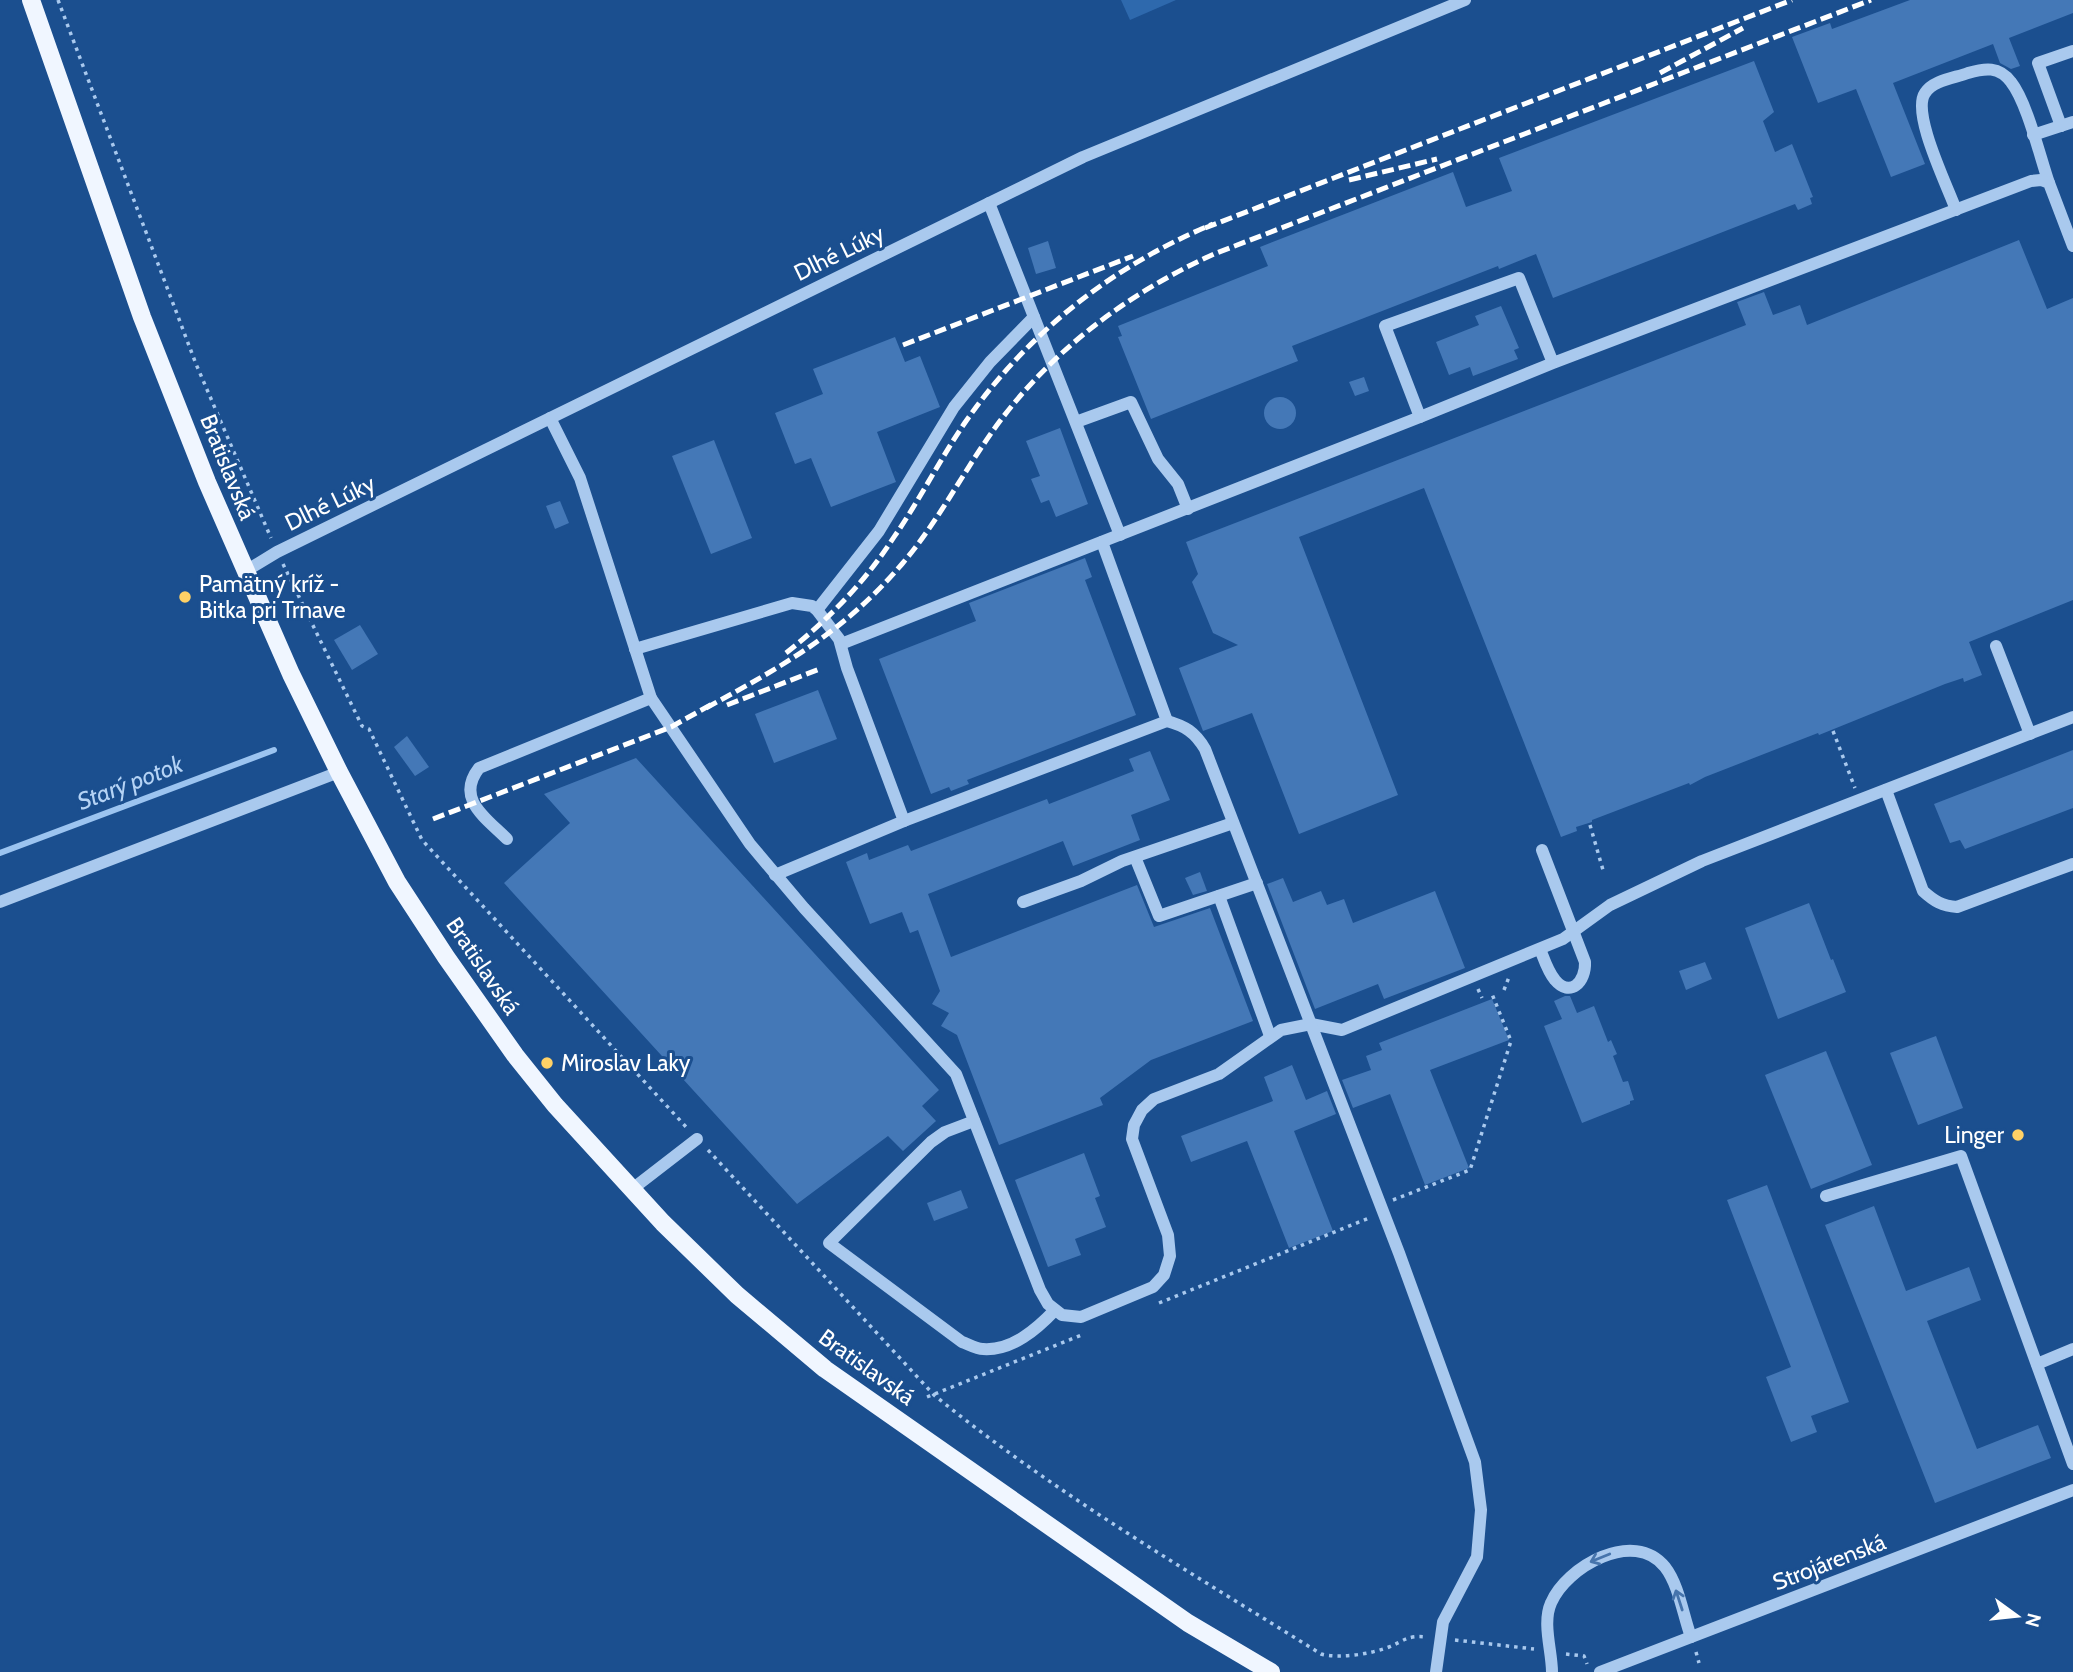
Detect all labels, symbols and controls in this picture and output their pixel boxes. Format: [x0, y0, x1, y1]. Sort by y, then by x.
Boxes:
street label: Dlhé Lúky [789, 219, 889, 287]
street label: Bratislavská [194, 410, 262, 524]
street label: Dlhé Lúky [280, 469, 380, 537]
place label: Pamätný kríž - Bitka pri Trnave [199, 570, 346, 624]
marker: Pamätný kríž - Bitka pri Trnave [177, 589, 193, 605]
water label: Starý potok [73, 749, 187, 816]
street label: Bratislavská [440, 912, 526, 1020]
place label: Miroslav Laky [561, 1049, 691, 1077]
marker: Miroslav Laky [539, 1055, 555, 1071]
place label: Linger [1944, 1121, 2005, 1149]
marker: Linger [2010, 1127, 2026, 1143]
street label: Bratislavská [814, 1323, 920, 1411]
street label: Strojárenská [1769, 1528, 1889, 1596]
one-way arrow [1590, 1552, 1612, 1565]
north arrow [1982, 1581, 2052, 1651]
one-way arrow [1672, 1590, 1684, 1612]
text: N [2020, 1611, 2046, 1630]

